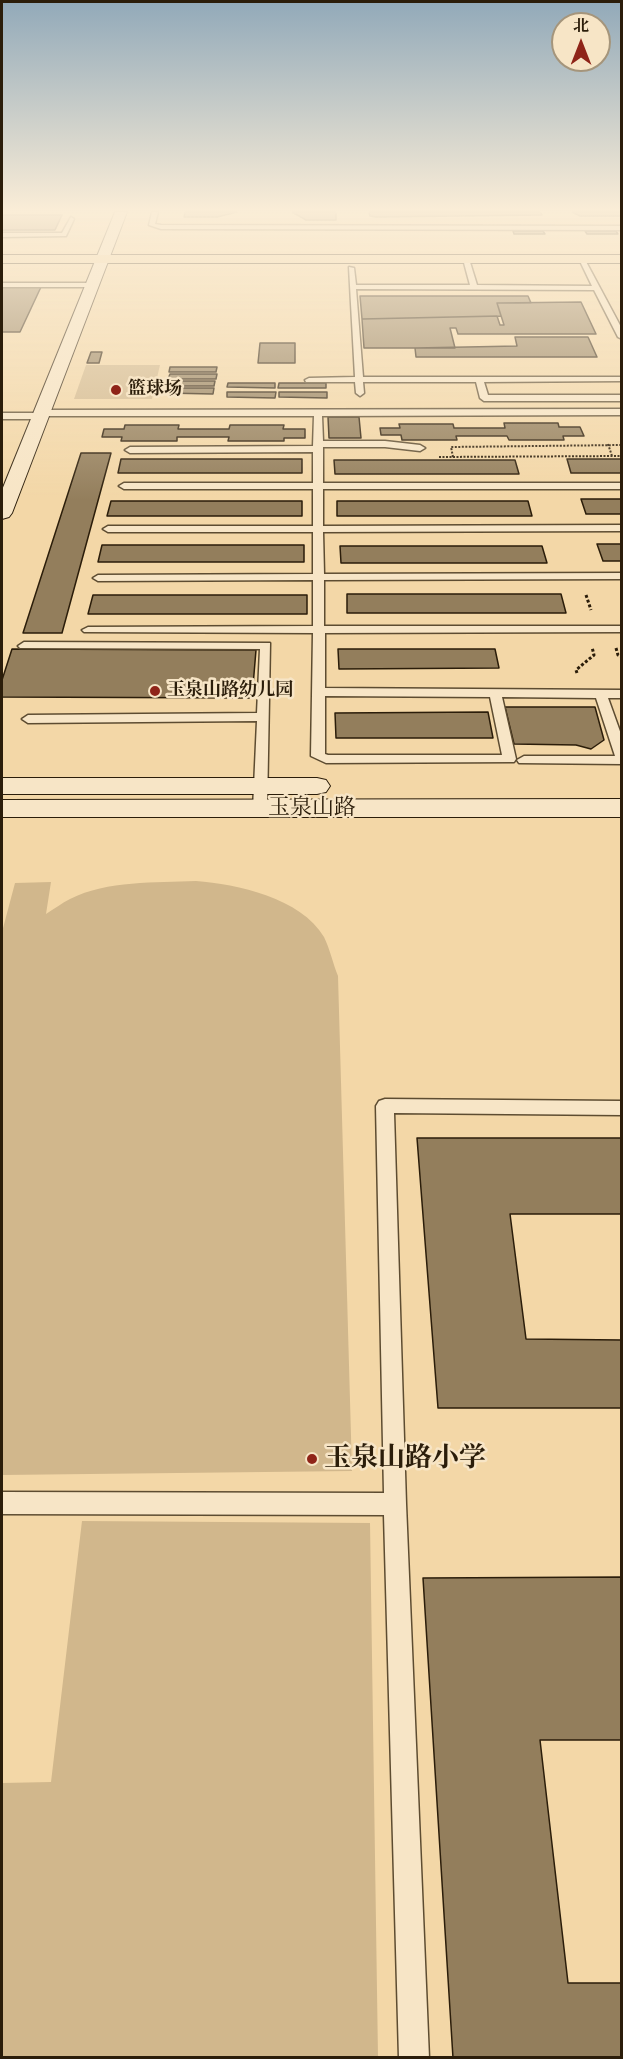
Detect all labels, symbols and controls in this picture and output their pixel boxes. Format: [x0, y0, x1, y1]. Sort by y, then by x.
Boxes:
north arrow [551, 12, 611, 72]
text: 北 [573, 15, 589, 37]
place label: 篮球场 [128, 379, 182, 401]
marker: 篮球场 [109, 383, 123, 397]
place label: 玉泉山路幼儿园 [167, 680, 293, 702]
marker: 玉泉山路幼儿园 [148, 684, 162, 698]
street label: 玉泉山路 [268, 796, 356, 822]
place label: 玉泉山路小学 [324, 1443, 486, 1475]
marker: 玉泉山路小学 [305, 1452, 319, 1466]

